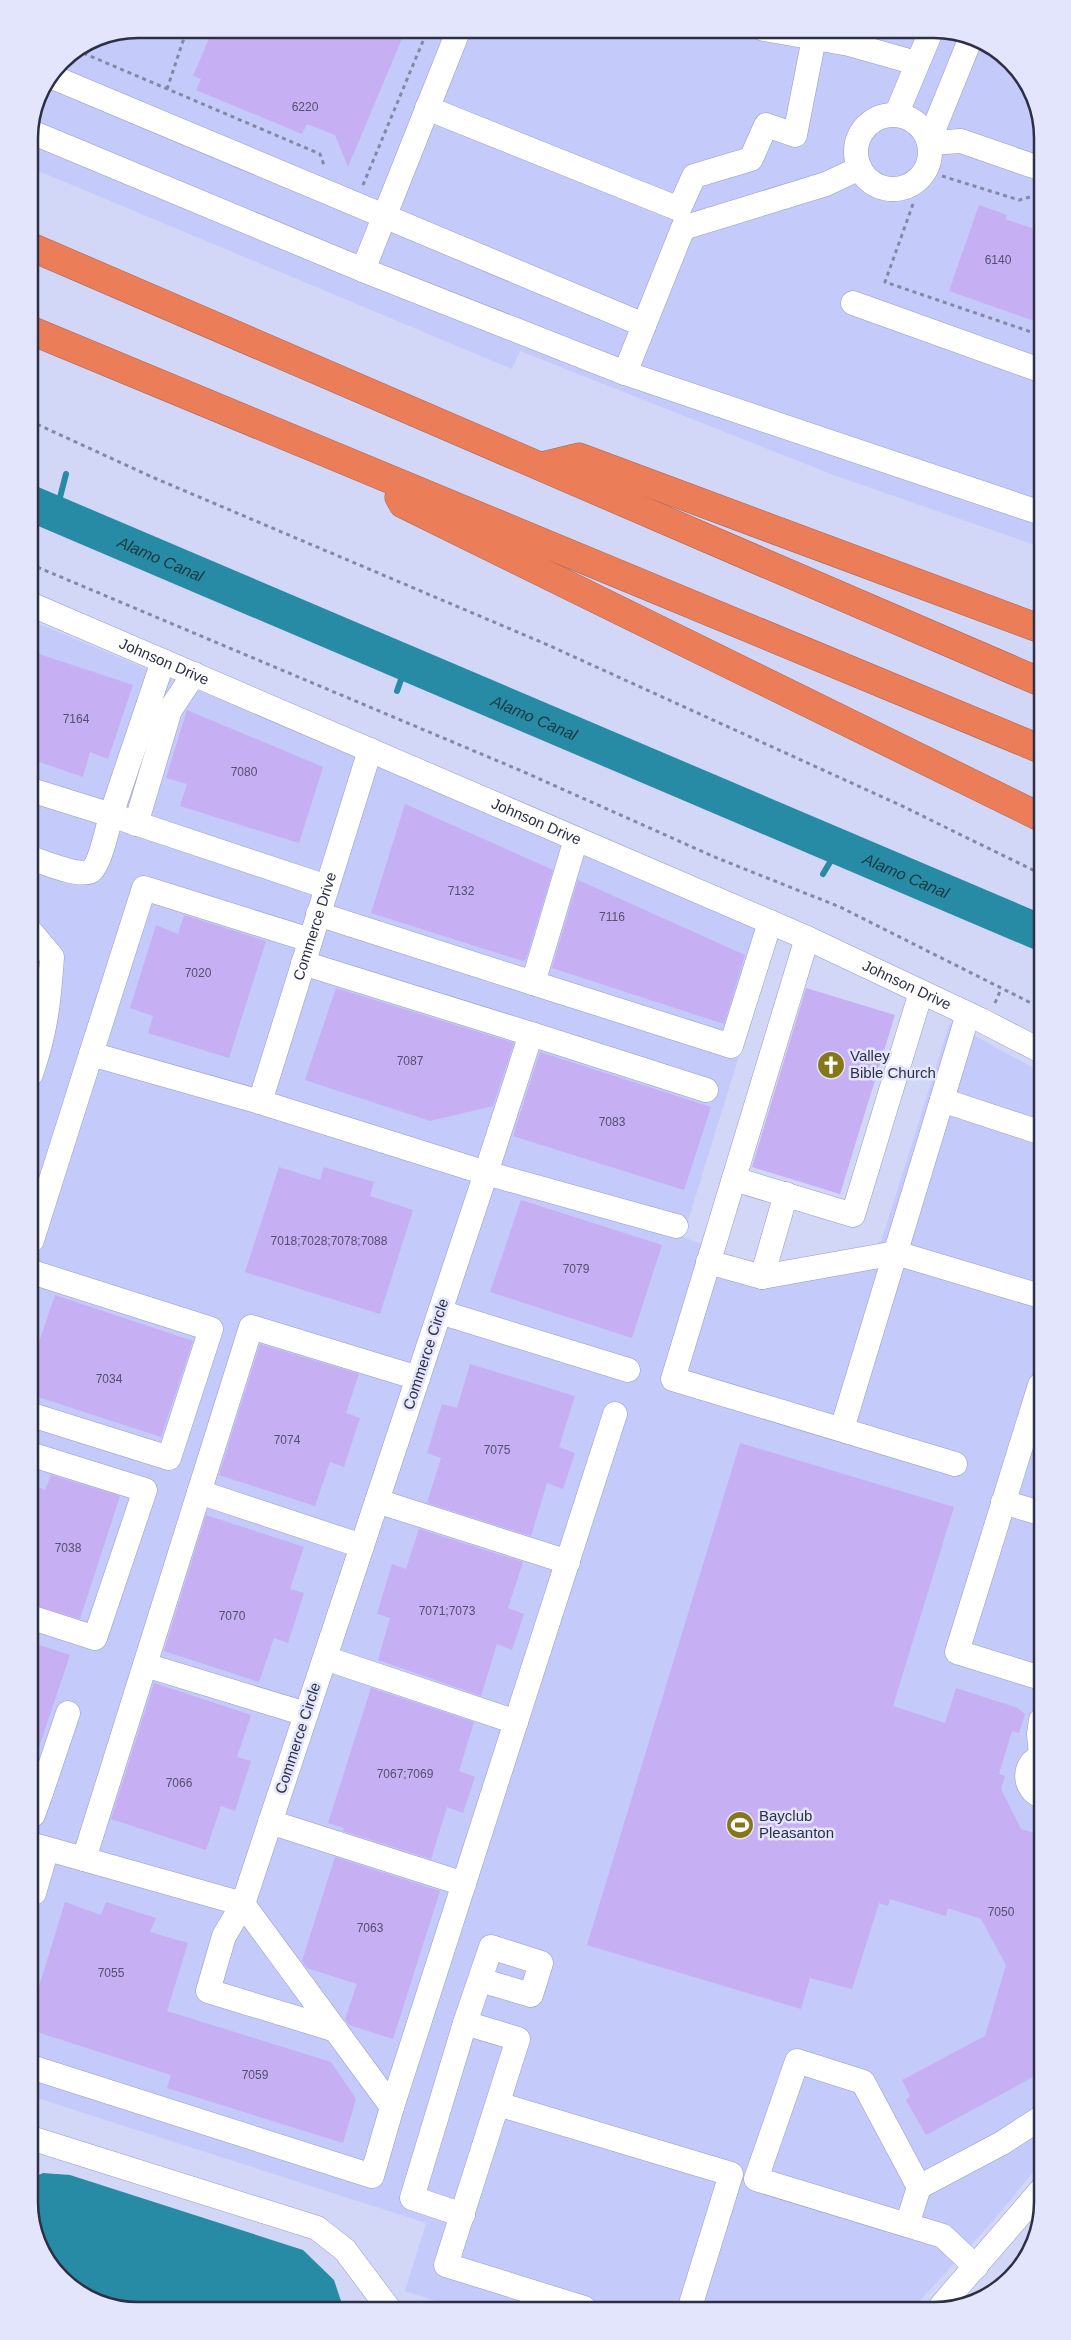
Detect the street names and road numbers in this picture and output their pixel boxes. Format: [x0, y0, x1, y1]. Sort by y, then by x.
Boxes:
street label: Johnson Drive [117, 634, 212, 688]
street label: Johnson Drive [489, 794, 584, 848]
street label: Commerce Drive [290, 870, 339, 982]
street label: Johnson Drive [860, 956, 954, 1013]
street label: Commerce Circle [400, 1296, 452, 1412]
street label: Commerce Circle [272, 1680, 324, 1796]

